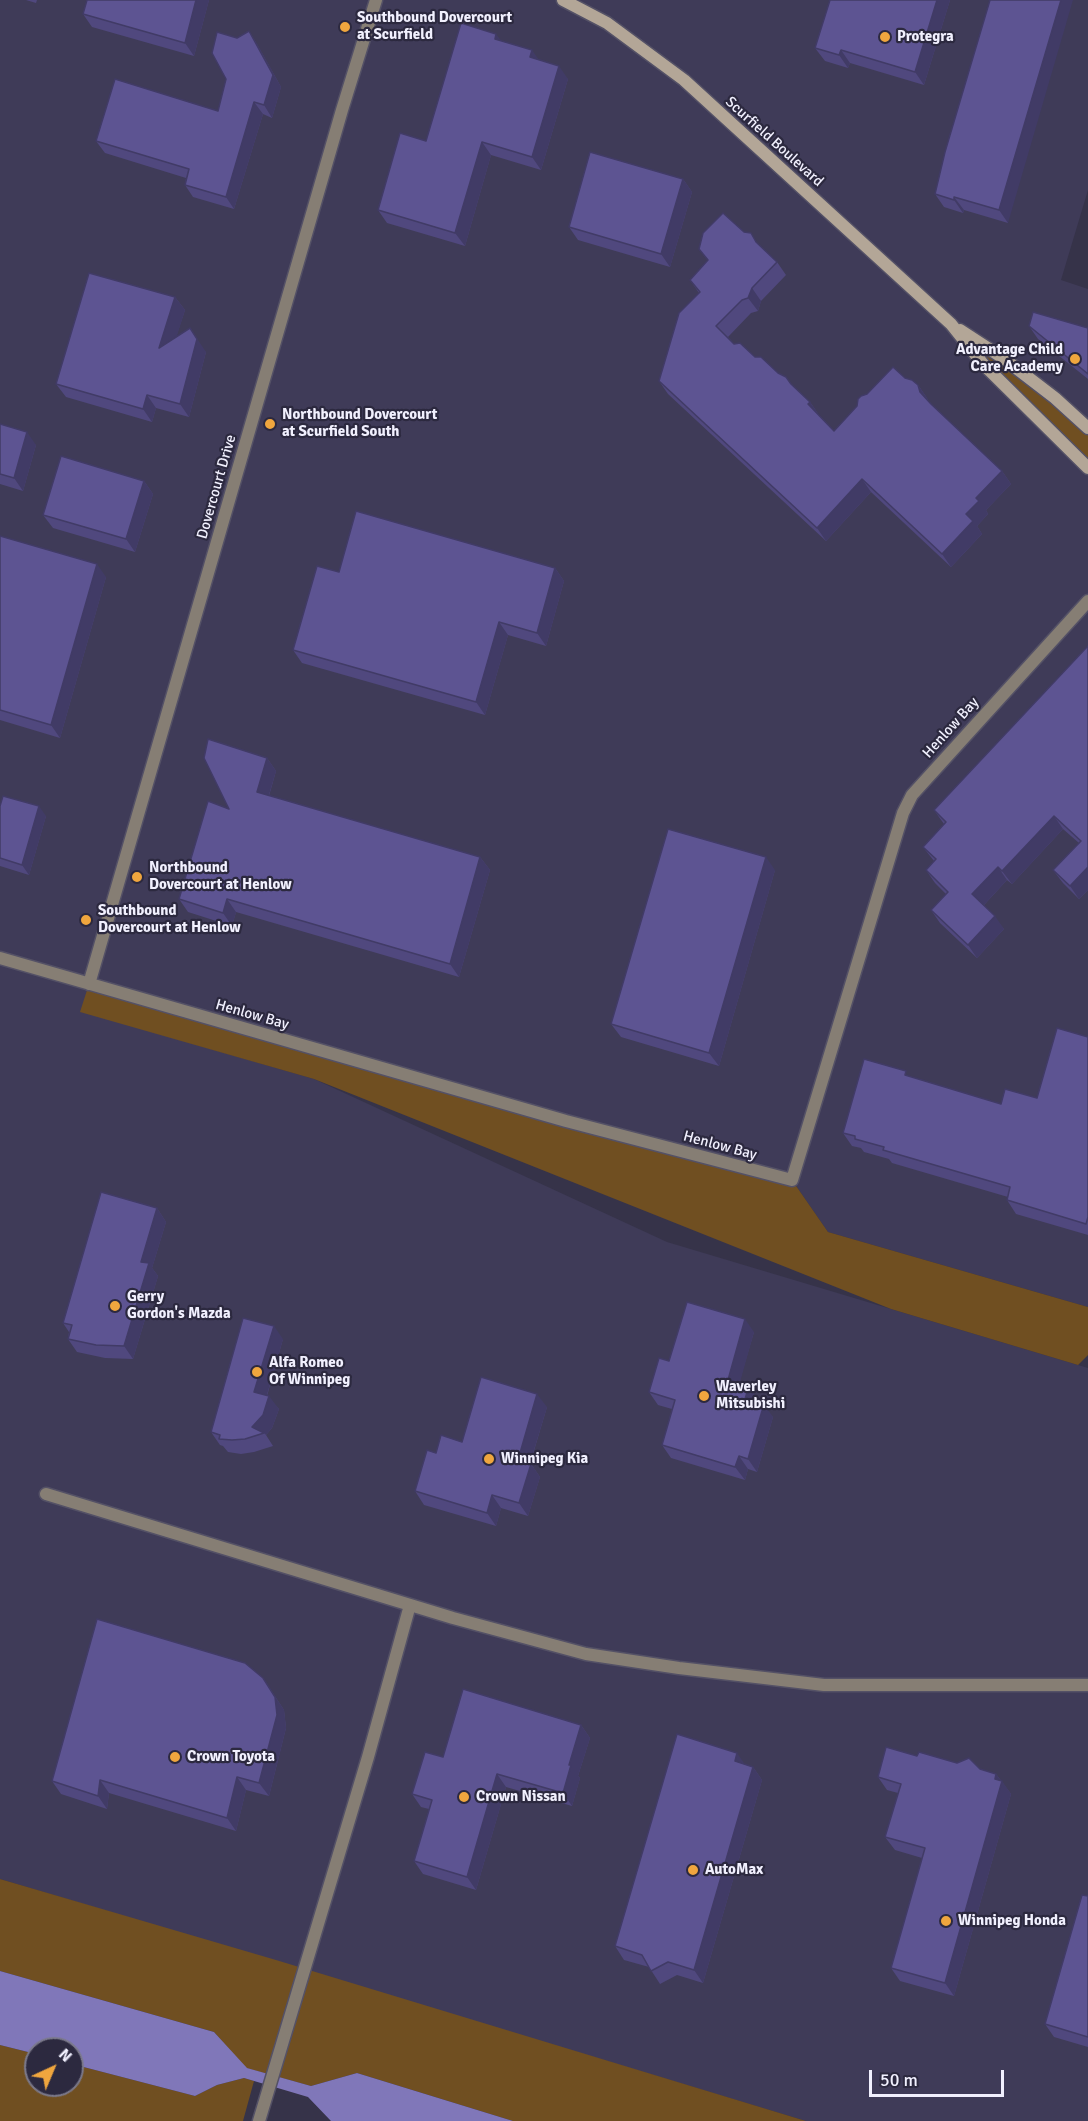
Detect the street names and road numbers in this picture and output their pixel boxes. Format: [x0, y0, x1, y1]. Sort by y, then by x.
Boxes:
street label: Scurfield Boulevard [721, 93, 827, 191]
street label: Dovercourt Drive [194, 433, 240, 541]
street label: Henlow Bay [919, 694, 983, 762]
street label: Henlow Bay [213, 996, 291, 1034]
street label: Henlow Bay [681, 1128, 759, 1164]

